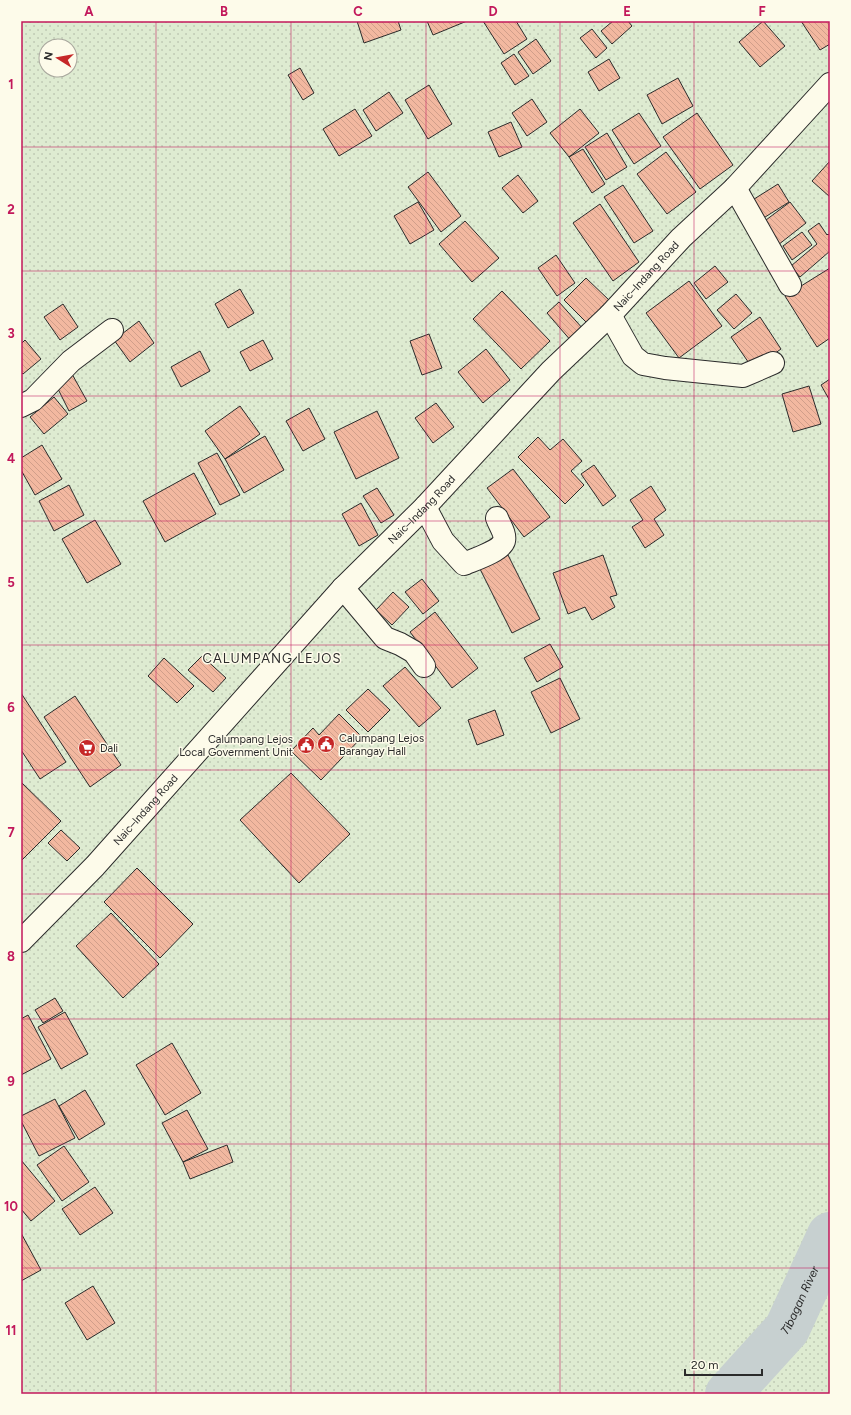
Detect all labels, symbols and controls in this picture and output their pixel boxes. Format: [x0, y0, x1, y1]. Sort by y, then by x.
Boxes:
text: A [84, 4, 94, 19]
text: B [220, 4, 228, 19]
text: C [353, 4, 363, 19]
text: D [488, 4, 498, 19]
text: E [623, 4, 631, 19]
text: F [758, 4, 766, 19]
north arrow [38, 38, 78, 78]
text: N [41, 51, 56, 62]
text: 1 [8, 77, 14, 92]
text: 2 [7, 202, 15, 217]
street label: Naic–Indang Road [611, 239, 682, 314]
text: 3 [7, 326, 15, 341]
text: 4 [7, 451, 15, 466]
street label: Naic–Indang Road [386, 473, 458, 547]
text: 5 [7, 575, 15, 590]
district label: CALUMPANG LEJOS [203, 651, 341, 666]
text: 6 [7, 700, 15, 715]
place label: Calumpang Lejos Barangay Hall [339, 732, 424, 758]
place label: Calumpang Lejos Local Government Unit [179, 733, 293, 759]
public building icon: Calumpang Lejos Barangay Hall [316, 734, 336, 754]
public building icon: Calumpang Lejos Local Government Unit [296, 735, 316, 755]
supermarket icon: Dali [77, 738, 97, 758]
place label: Dali [100, 742, 118, 755]
street label: Naic–Indang Road [111, 772, 181, 848]
text: 7 [7, 825, 15, 840]
text: 8 [7, 949, 15, 964]
text: 9 [7, 1074, 15, 1089]
text: 10 [4, 1199, 18, 1214]
water label: Tibagan River [778, 1263, 822, 1338]
text: 11 [6, 1323, 16, 1338]
scale bar [685, 1351, 762, 1377]
text: 20 m [691, 1358, 719, 1372]

